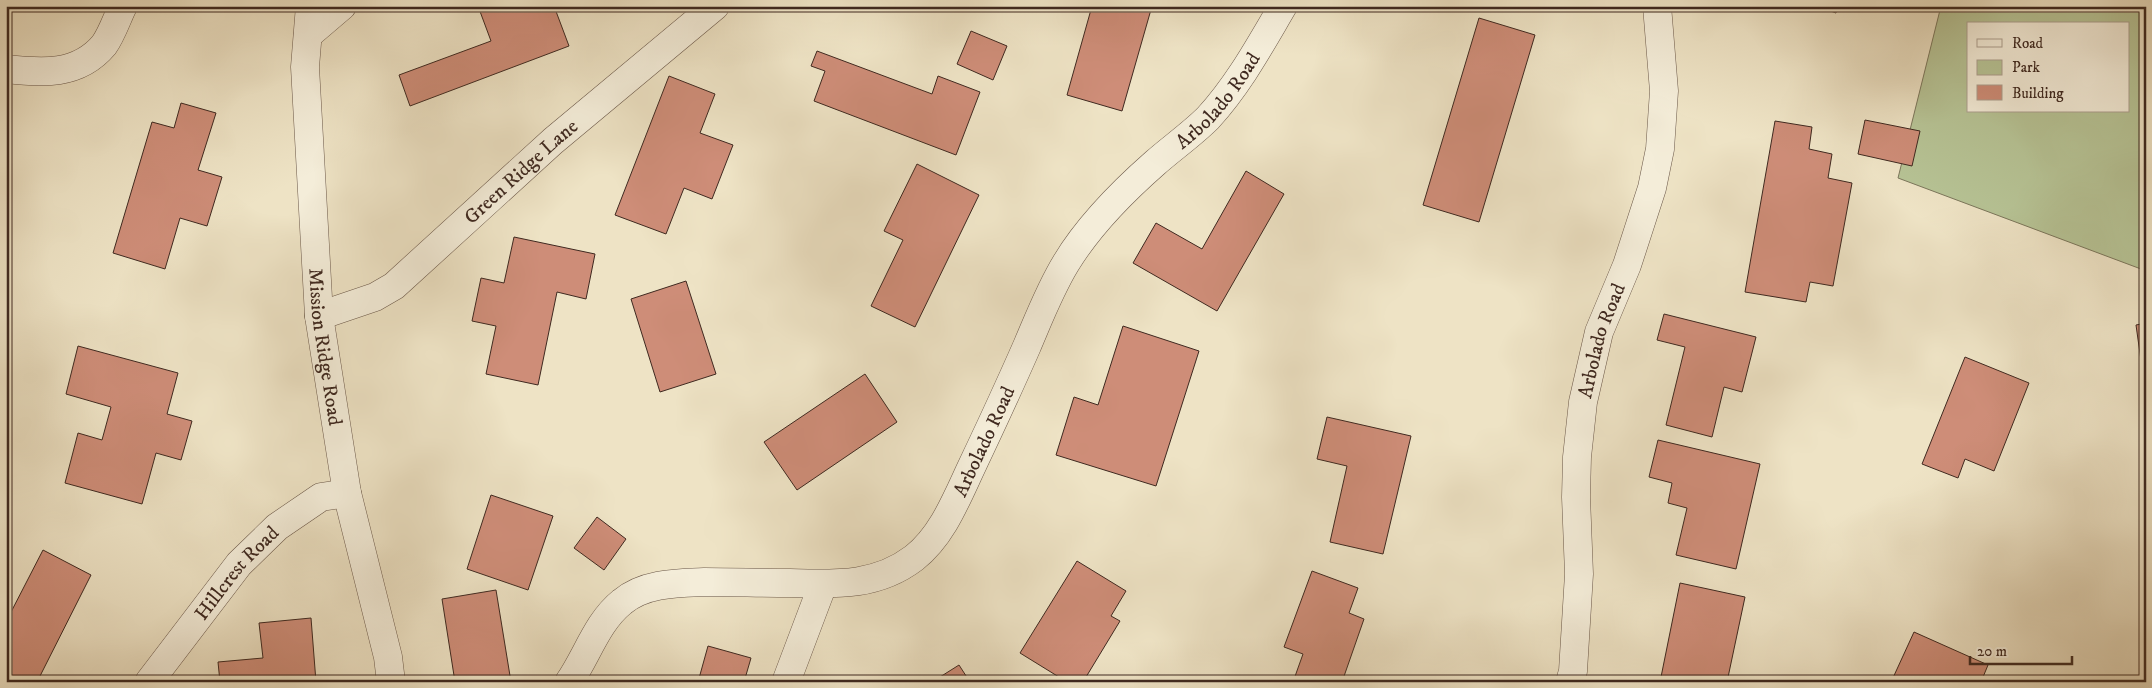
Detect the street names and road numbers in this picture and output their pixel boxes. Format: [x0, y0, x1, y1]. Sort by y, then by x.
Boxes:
street label: Arbolado Road [1171, 48, 1266, 155]
street label: Green Ridge Lane [459, 114, 584, 230]
street label: Mission Ridge Road [302, 268, 347, 428]
street label: Arbolado Road [1573, 280, 1632, 401]
street label: Arbolado Road [948, 383, 1021, 501]
street label: Hillcrest Road [190, 521, 285, 626]

